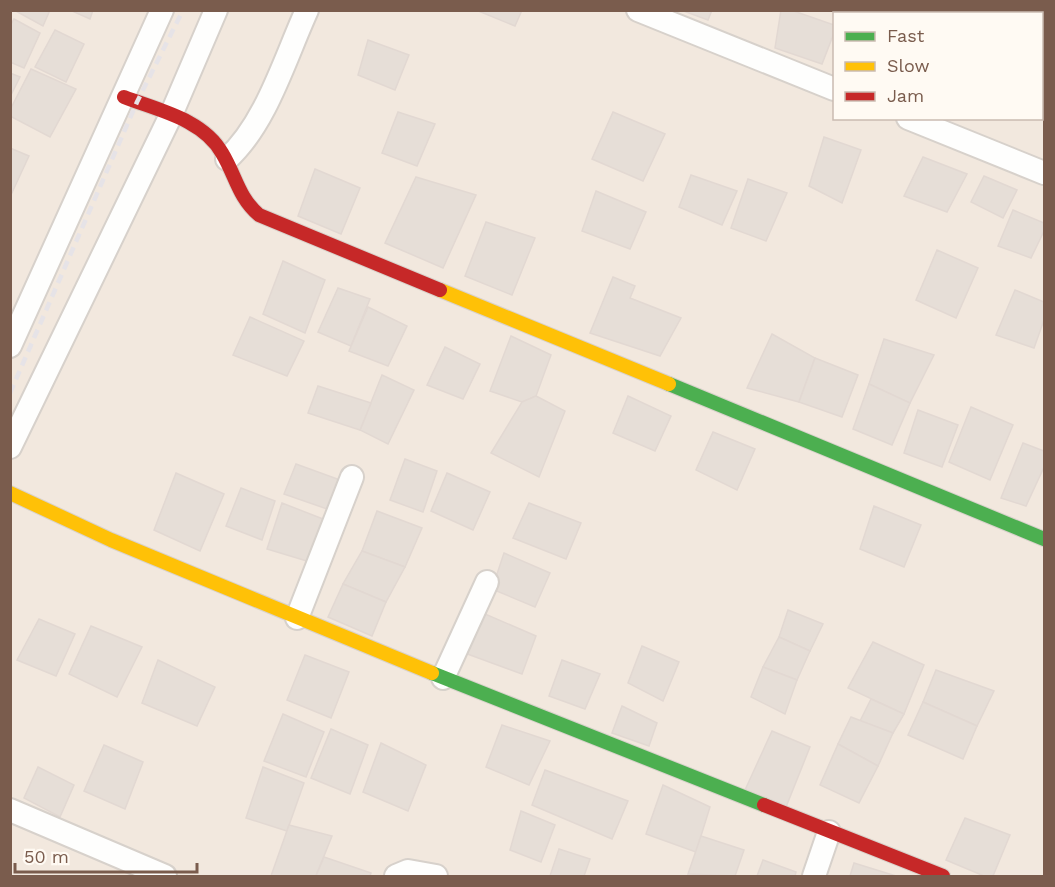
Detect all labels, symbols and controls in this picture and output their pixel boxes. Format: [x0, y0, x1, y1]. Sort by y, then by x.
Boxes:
legend [833, 12, 1043, 120]
text: Fast [887, 25, 925, 46]
text: Slow [887, 55, 930, 76]
text: Jam [887, 85, 924, 106]
scale bar [15, 836, 196, 874]
text: 50 m [24, 846, 69, 867]

